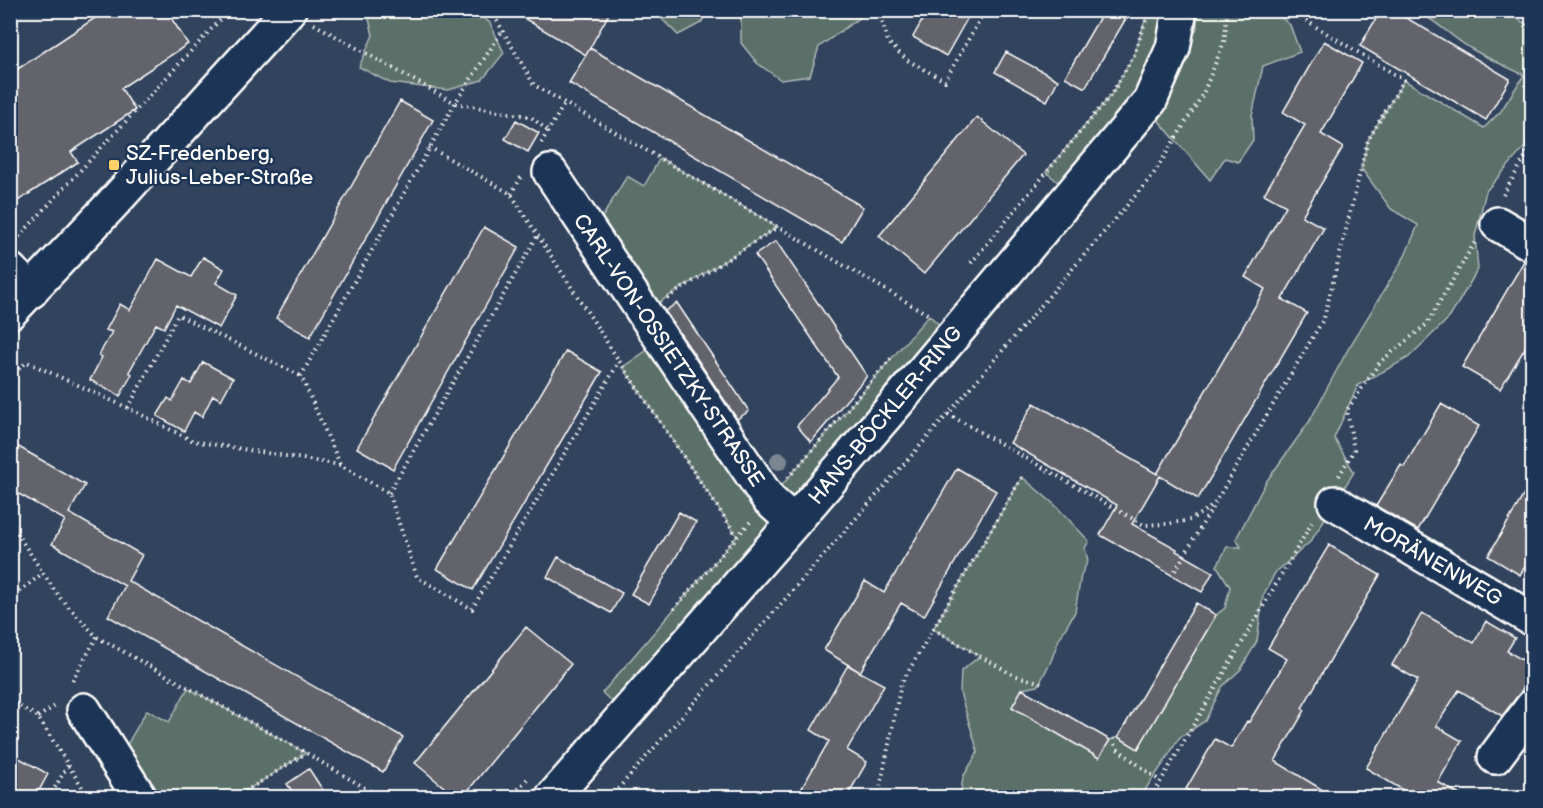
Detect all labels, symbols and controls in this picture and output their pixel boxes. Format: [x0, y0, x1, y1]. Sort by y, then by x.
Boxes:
place label: SZ-Fredenberg, Julius-Leber-Straße [126, 141, 313, 190]
marker: SZ-Fredenberg, Julius-Leber-Straße [107, 158, 121, 172]
street label: CARL-VON-OSSIETZKY-STRASSE [568, 209, 769, 491]
street label: HANS-BÖCKLER-RING [803, 321, 968, 510]
street label: MORÄNENWEG [1359, 512, 1507, 611]

